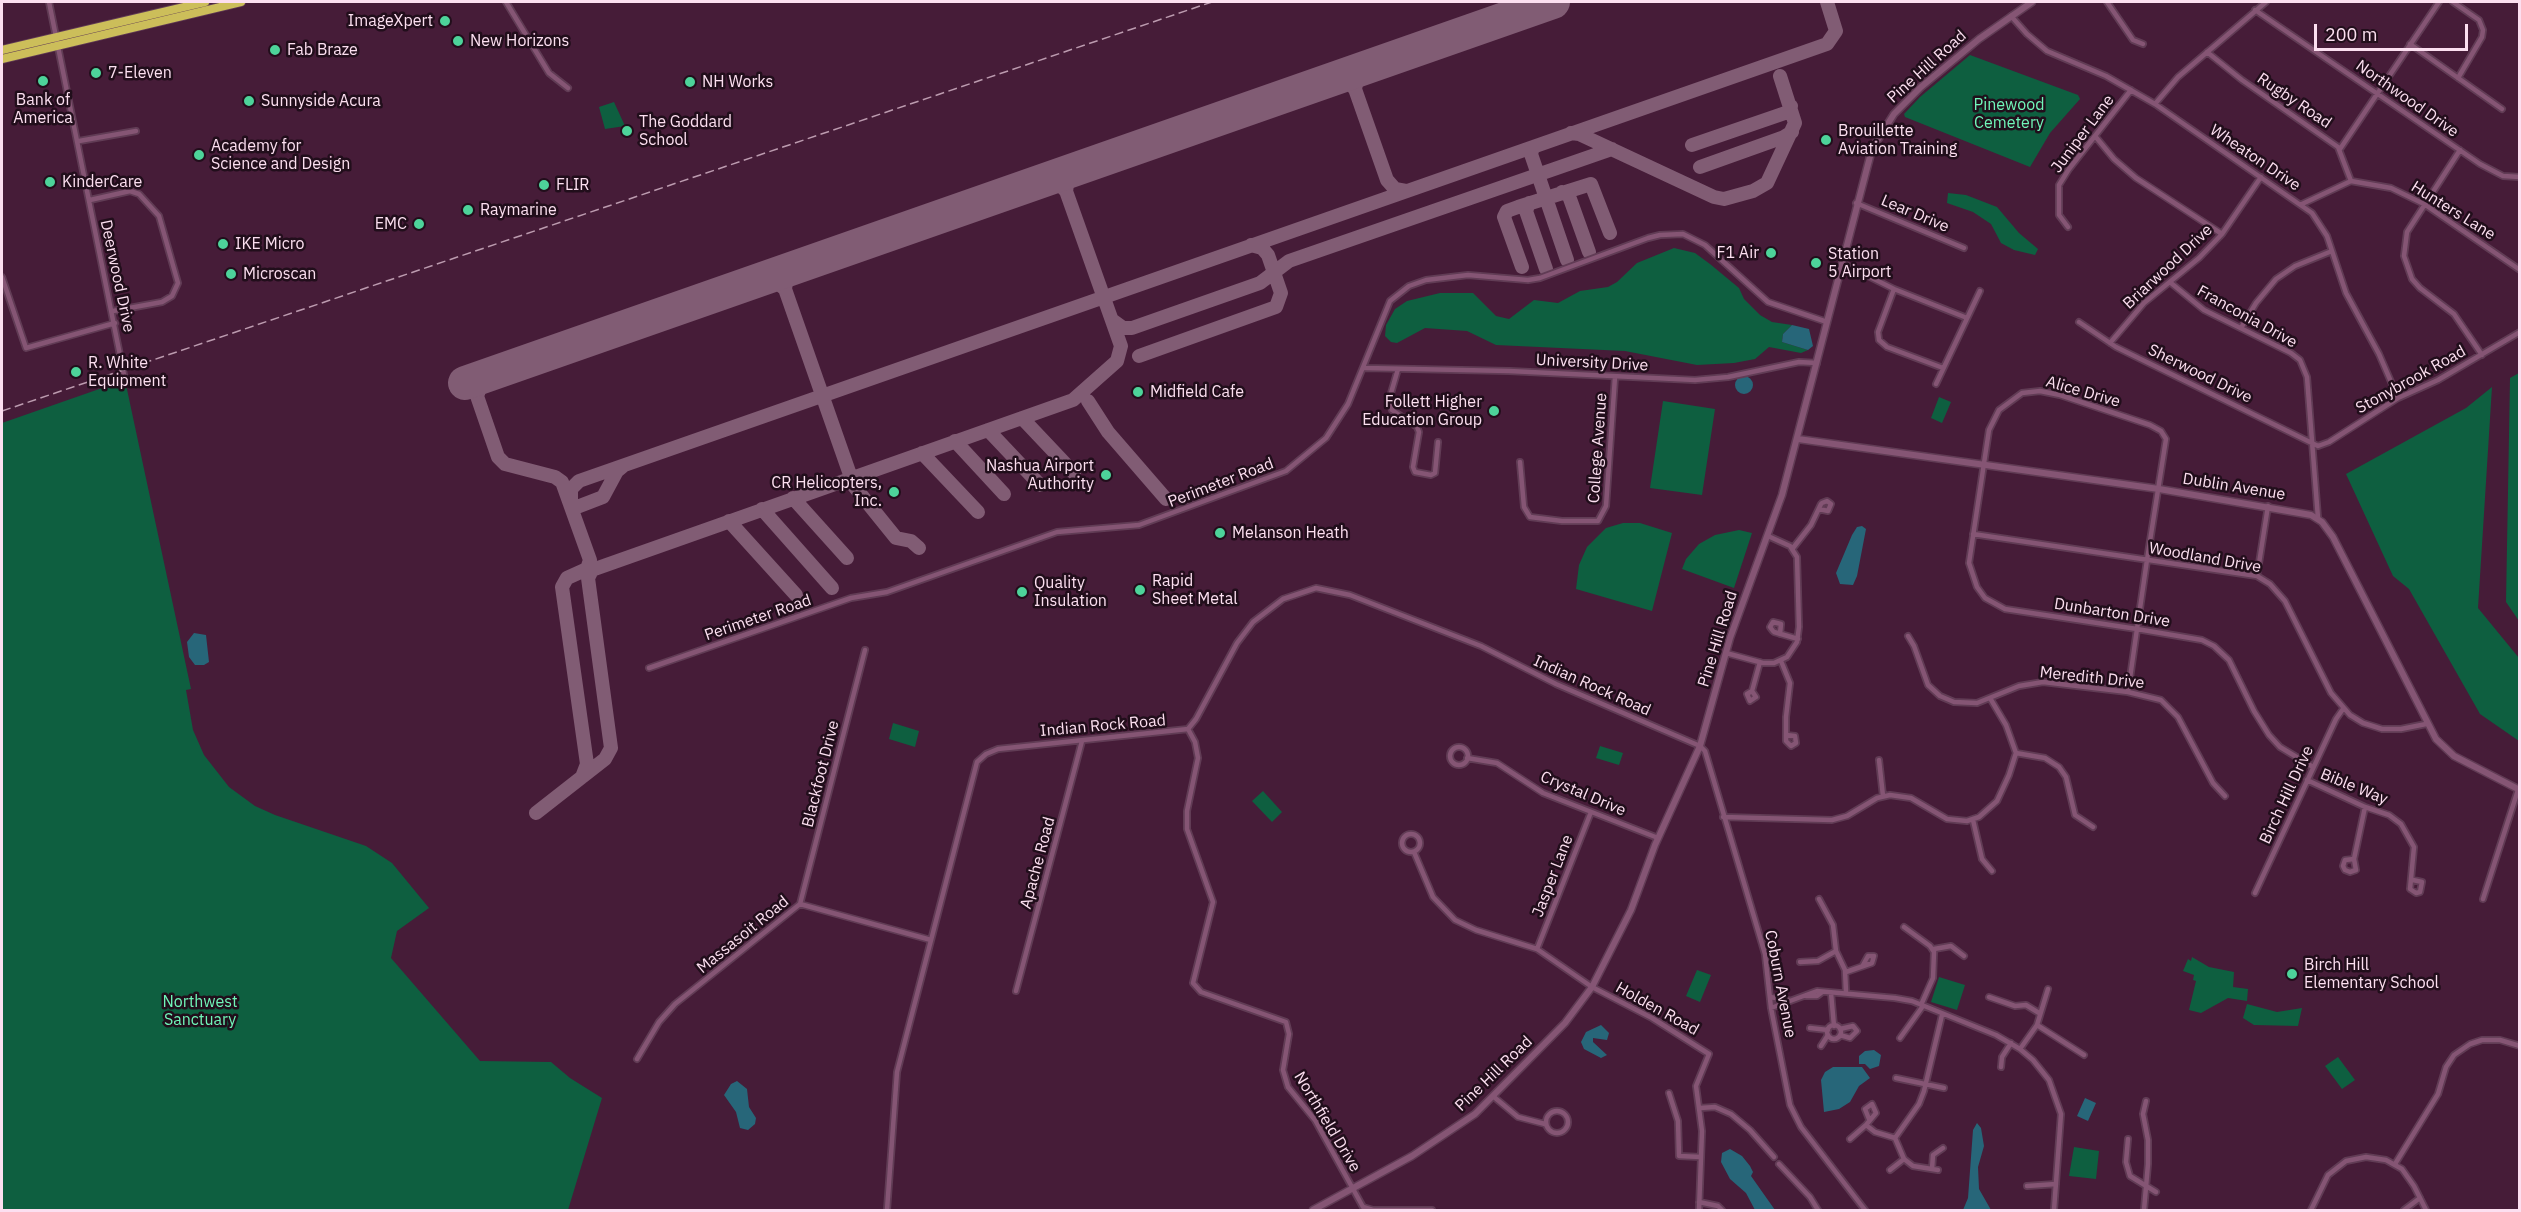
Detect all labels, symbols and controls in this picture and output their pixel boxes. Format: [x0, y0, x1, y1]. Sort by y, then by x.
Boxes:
place label: ImageXpert [348, 11, 433, 31]
scale bar [2317, 12, 2472, 50]
marker: ImageXpert [438, 14, 452, 28]
text: 200 m [2325, 23, 2377, 46]
street label: Pine Hill Road [1883, 26, 1971, 108]
place label: New Horizons [470, 31, 569, 51]
marker: New Horizons [451, 34, 465, 48]
place label: Fab Braze [287, 40, 358, 60]
marker: Fab Braze [268, 43, 282, 57]
street label: Northwood Drive [2352, 56, 2462, 142]
place label: 7-Eleven [108, 63, 172, 83]
marker: 7-Eleven [89, 66, 103, 80]
street label: Rugby Road [2253, 69, 2335, 133]
place label: NH Works [702, 72, 773, 92]
marker: Bank of America [36, 74, 50, 88]
marker: NH Works [683, 75, 697, 89]
place label: Bank of America [13, 90, 73, 128]
place label: Sunnyside Acura [261, 91, 381, 111]
street label: Juniper Lane [2048, 91, 2118, 177]
marker: Sunnyside Acura [242, 94, 256, 108]
park label: Pinewood Cemetery [1974, 95, 2044, 133]
place label: The Goddard School [639, 112, 732, 150]
place label: Brouillette Aviation Training [1838, 121, 1957, 159]
street label: Wheaton Drive [2206, 121, 2304, 195]
marker: The Goddard School [620, 124, 634, 138]
marker: Brouillette Aviation Training [1819, 133, 1833, 147]
place label: Academy for Science and Design [211, 136, 350, 174]
marker: Academy for Science and Design [192, 148, 206, 162]
place label: KinderCare [62, 172, 142, 192]
marker: KinderCare [43, 175, 57, 189]
place label: FLIR [556, 175, 590, 195]
marker: FLIR [537, 178, 551, 192]
street label: Hunters Lane [2407, 178, 2499, 244]
street label: Lear Drive [1878, 191, 1952, 237]
place label: Raymarine [480, 200, 557, 220]
marker: Raymarine [461, 203, 475, 217]
place label: EMC [375, 214, 407, 234]
marker: EMC [412, 217, 426, 231]
street label: Deerwood Drive [96, 218, 138, 334]
street label: Briarwood Drive [2119, 221, 2217, 313]
place label: IKE Micro [235, 234, 304, 254]
marker: IKE Micro [216, 237, 230, 251]
place label: F1 Air [1717, 243, 1759, 263]
place label: Station 5 Airport [1828, 244, 1891, 282]
marker: F1 Air [1764, 246, 1778, 260]
marker: Station 5 Airport [1809, 256, 1823, 270]
place label: Microscan [243, 264, 316, 284]
marker: Microscan [224, 267, 238, 281]
street label: Franconia Drive [2194, 282, 2300, 352]
street label: Sherwood Drive [2145, 341, 2255, 407]
street label: Stonybrook Road [2353, 342, 2469, 418]
street label: University Drive [1535, 350, 1649, 376]
place label: R. White Equipment [88, 353, 166, 391]
marker: R. White Equipment [69, 365, 83, 379]
street label: Alice Drive [2044, 372, 2122, 412]
place label: Midfield Cafe [1150, 382, 1244, 402]
marker: Midfield Cafe [1131, 385, 1145, 399]
place label: Follett Higher Education Group [1362, 392, 1482, 430]
street label: College Avenue [1585, 392, 1611, 504]
marker: Follett Higher Education Group [1487, 404, 1501, 418]
street label: Perimeter Road [1165, 454, 1277, 512]
place label: Nashua Airport Authority [986, 456, 1094, 494]
marker: Nashua Airport Authority [1099, 468, 1113, 482]
street label: Dublin Avenue [2181, 469, 2287, 505]
place label: CR Helicopters, Inc. [771, 473, 882, 511]
marker: CR Helicopters, Inc. [887, 485, 901, 499]
place label: Melanson Heath [1232, 523, 1349, 543]
marker: Melanson Heath [1213, 526, 1227, 540]
street label: Woodland Drive [2147, 539, 2263, 577]
place label: Rapid Sheet Metal [1152, 571, 1238, 609]
place label: Quality Insulation [1034, 573, 1107, 611]
marker: Rapid Sheet Metal [1133, 583, 1147, 597]
marker: Quality Insulation [1015, 585, 1029, 599]
street label: Pine Hill Road [1694, 588, 1742, 690]
street label: Perimeter Road [702, 591, 814, 645]
street label: Dunbarton Drive [2053, 594, 2171, 632]
street label: Indian Rock Road [1530, 652, 1654, 720]
street label: Meredith Drive [2039, 663, 2145, 693]
street label: Indian Rock Road [1039, 711, 1167, 741]
street label: Blackfoot Drive [798, 719, 844, 829]
street label: Birch Hill Drive [2256, 743, 2318, 847]
street label: Bible Way [2317, 765, 2391, 809]
street label: Crystal Drive [1537, 767, 1629, 821]
street label: Apache Road [1016, 815, 1060, 911]
street label: Jasper Lane [1529, 832, 1577, 920]
street label: Massasoit Road [693, 892, 793, 978]
street label: Coburn Avenue [1760, 928, 1800, 1040]
place label: Birch Hill Elementary School [2304, 955, 2439, 993]
marker: Birch Hill Elementary School [2285, 967, 2299, 981]
street label: Holden Road [1612, 978, 1702, 1040]
park label: Northwest Sanctuary [162, 992, 238, 1030]
street label: Pine Hill Road [1451, 1032, 1537, 1116]
street label: Northfield Drive [1290, 1068, 1364, 1176]

